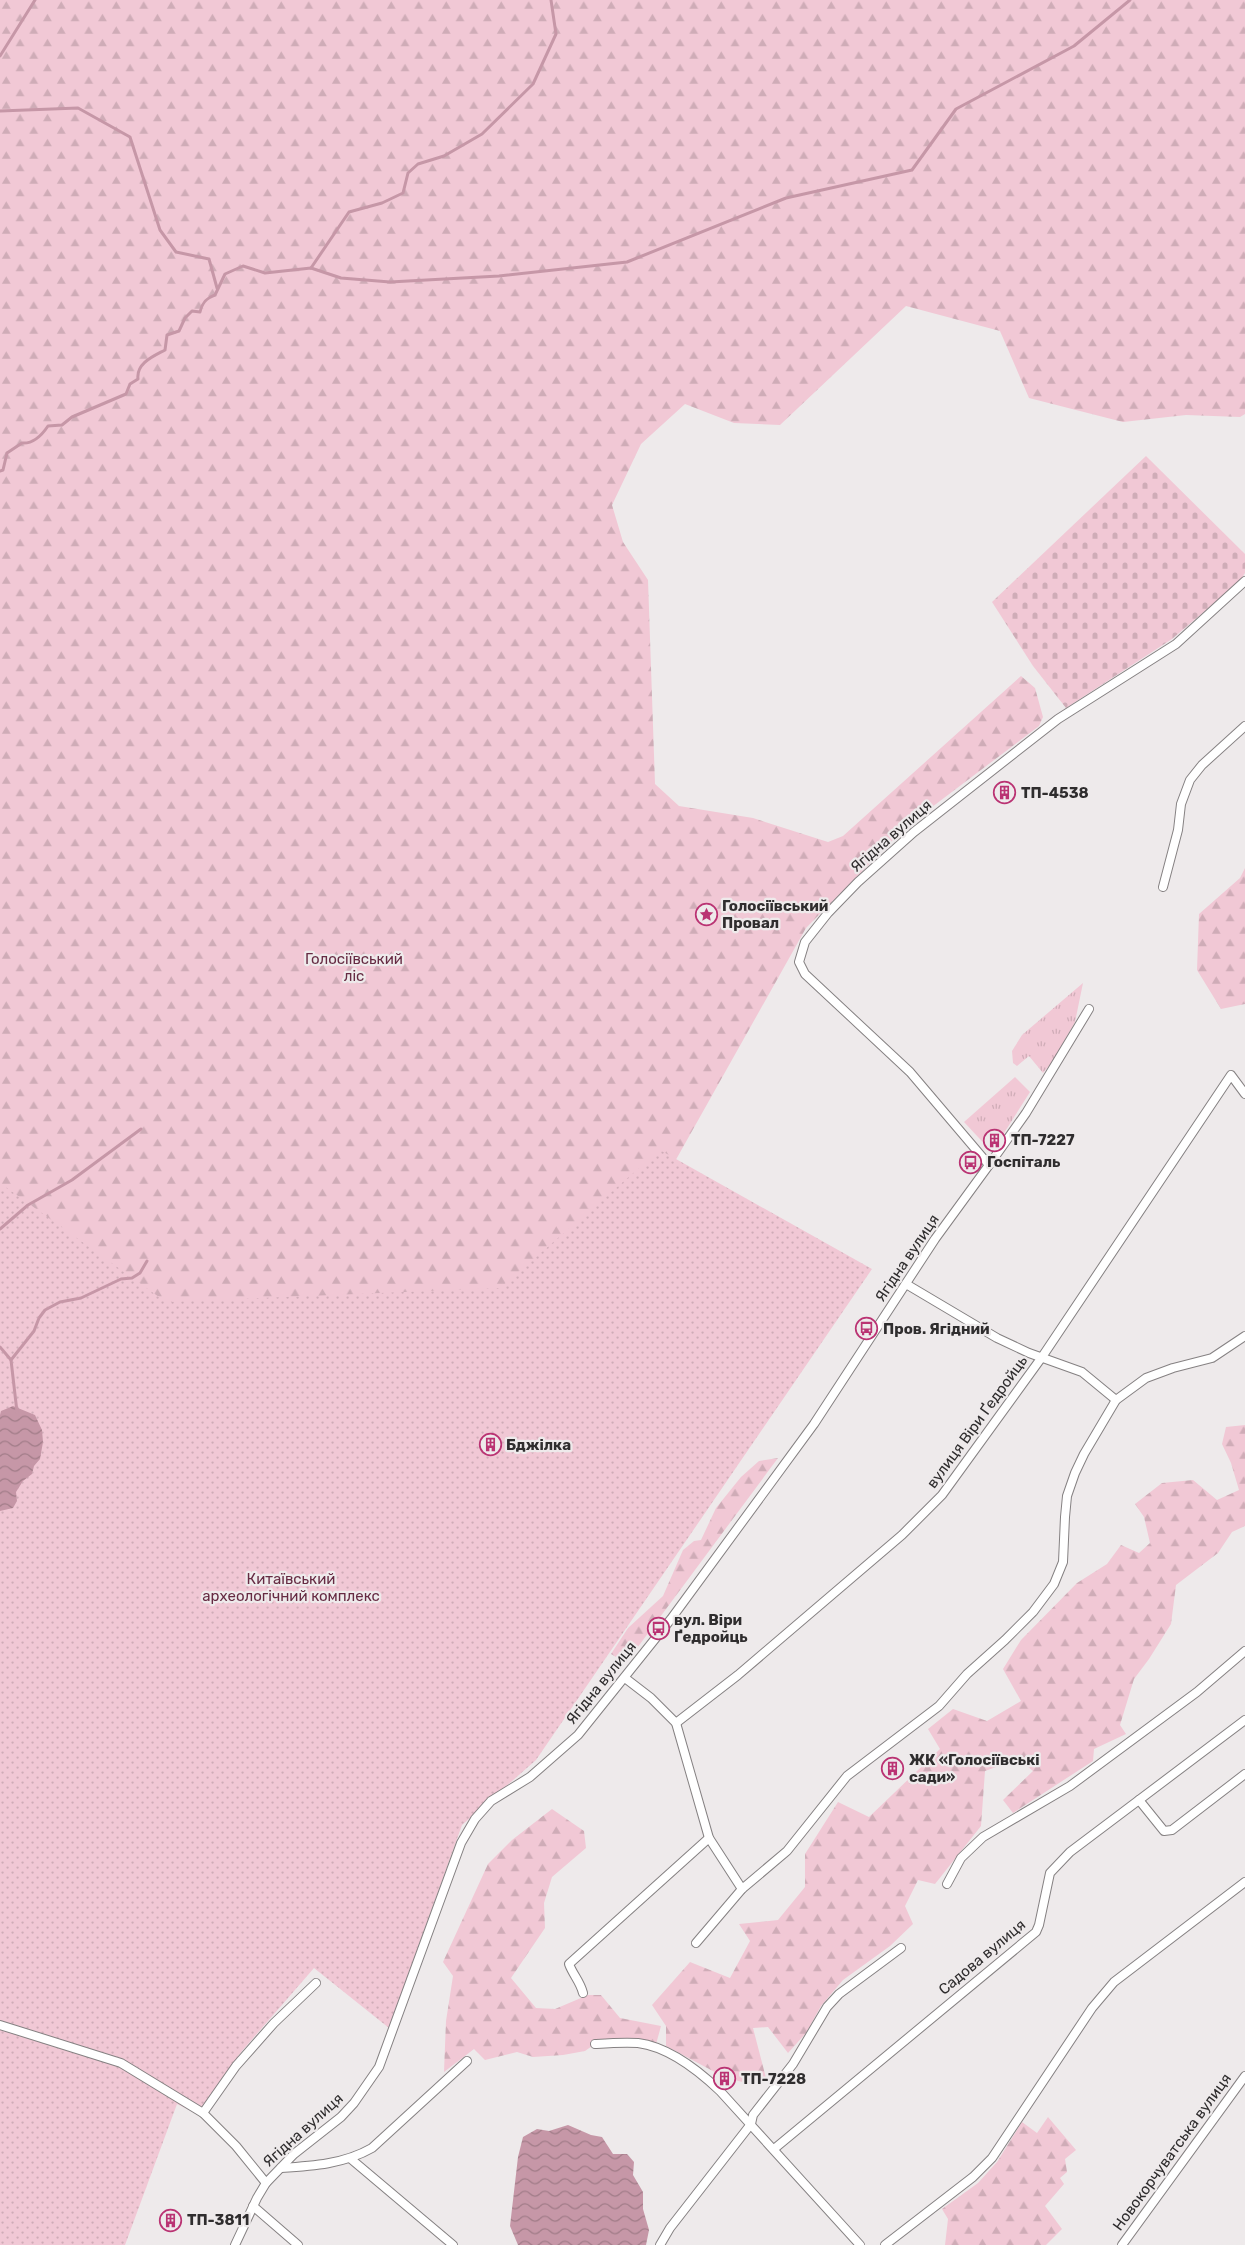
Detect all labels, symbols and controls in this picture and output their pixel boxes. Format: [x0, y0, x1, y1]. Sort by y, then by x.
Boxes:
building icon: ТП-4538 [993, 781, 1017, 805]
place label: ТП-4538 [1021, 784, 1089, 802]
street label: Ягідна вулиця [847, 796, 935, 876]
place label: Голосіївський Провал [722, 897, 828, 932]
place icon: Голосіївський Провал [694, 903, 718, 927]
park label: Голосіївський ліс [305, 950, 403, 985]
building icon: ТП-7227 [983, 1128, 1007, 1152]
place label: ТП-7227 [1011, 1131, 1075, 1149]
bus stop icon: Госпіталь [959, 1150, 983, 1174]
place label: Госпіталь [987, 1153, 1061, 1171]
street label: Ягідна вулиця [871, 1211, 943, 1305]
bus stop icon: Пров. Ягідний [855, 1317, 879, 1341]
place label: Пров. Ягідний [883, 1320, 990, 1338]
street label: вулиця Віри Ґедройць [923, 1352, 1031, 1492]
building icon: Бджілка [478, 1433, 502, 1457]
place label: Бджілка [506, 1436, 571, 1454]
park label: Китаївський археологічний комплекс [202, 1570, 380, 1605]
place label: вул. Віри Ґедройць [674, 1611, 748, 1646]
bus stop icon: вул. Віри Ґедройць [646, 1617, 670, 1641]
street label: Ягідна вулиця [562, 1638, 640, 1728]
place label: ЖК «Голосіївські сади» [909, 1751, 1040, 1786]
building icon: ЖК «Голосіївські сади» [881, 1757, 905, 1781]
street label: Садова вулиця [935, 1915, 1029, 1999]
building icon: ТП-7228 [713, 2067, 737, 2091]
place label: ТП-7228 [741, 2070, 806, 2088]
street label: Новокорчуватська вулиця [1109, 2070, 1235, 2234]
street label: Ягідна вулиця [259, 2089, 347, 2171]
building icon: ТП-3811 [159, 2208, 183, 2232]
place label: ТП-3811 [187, 2211, 250, 2229]

